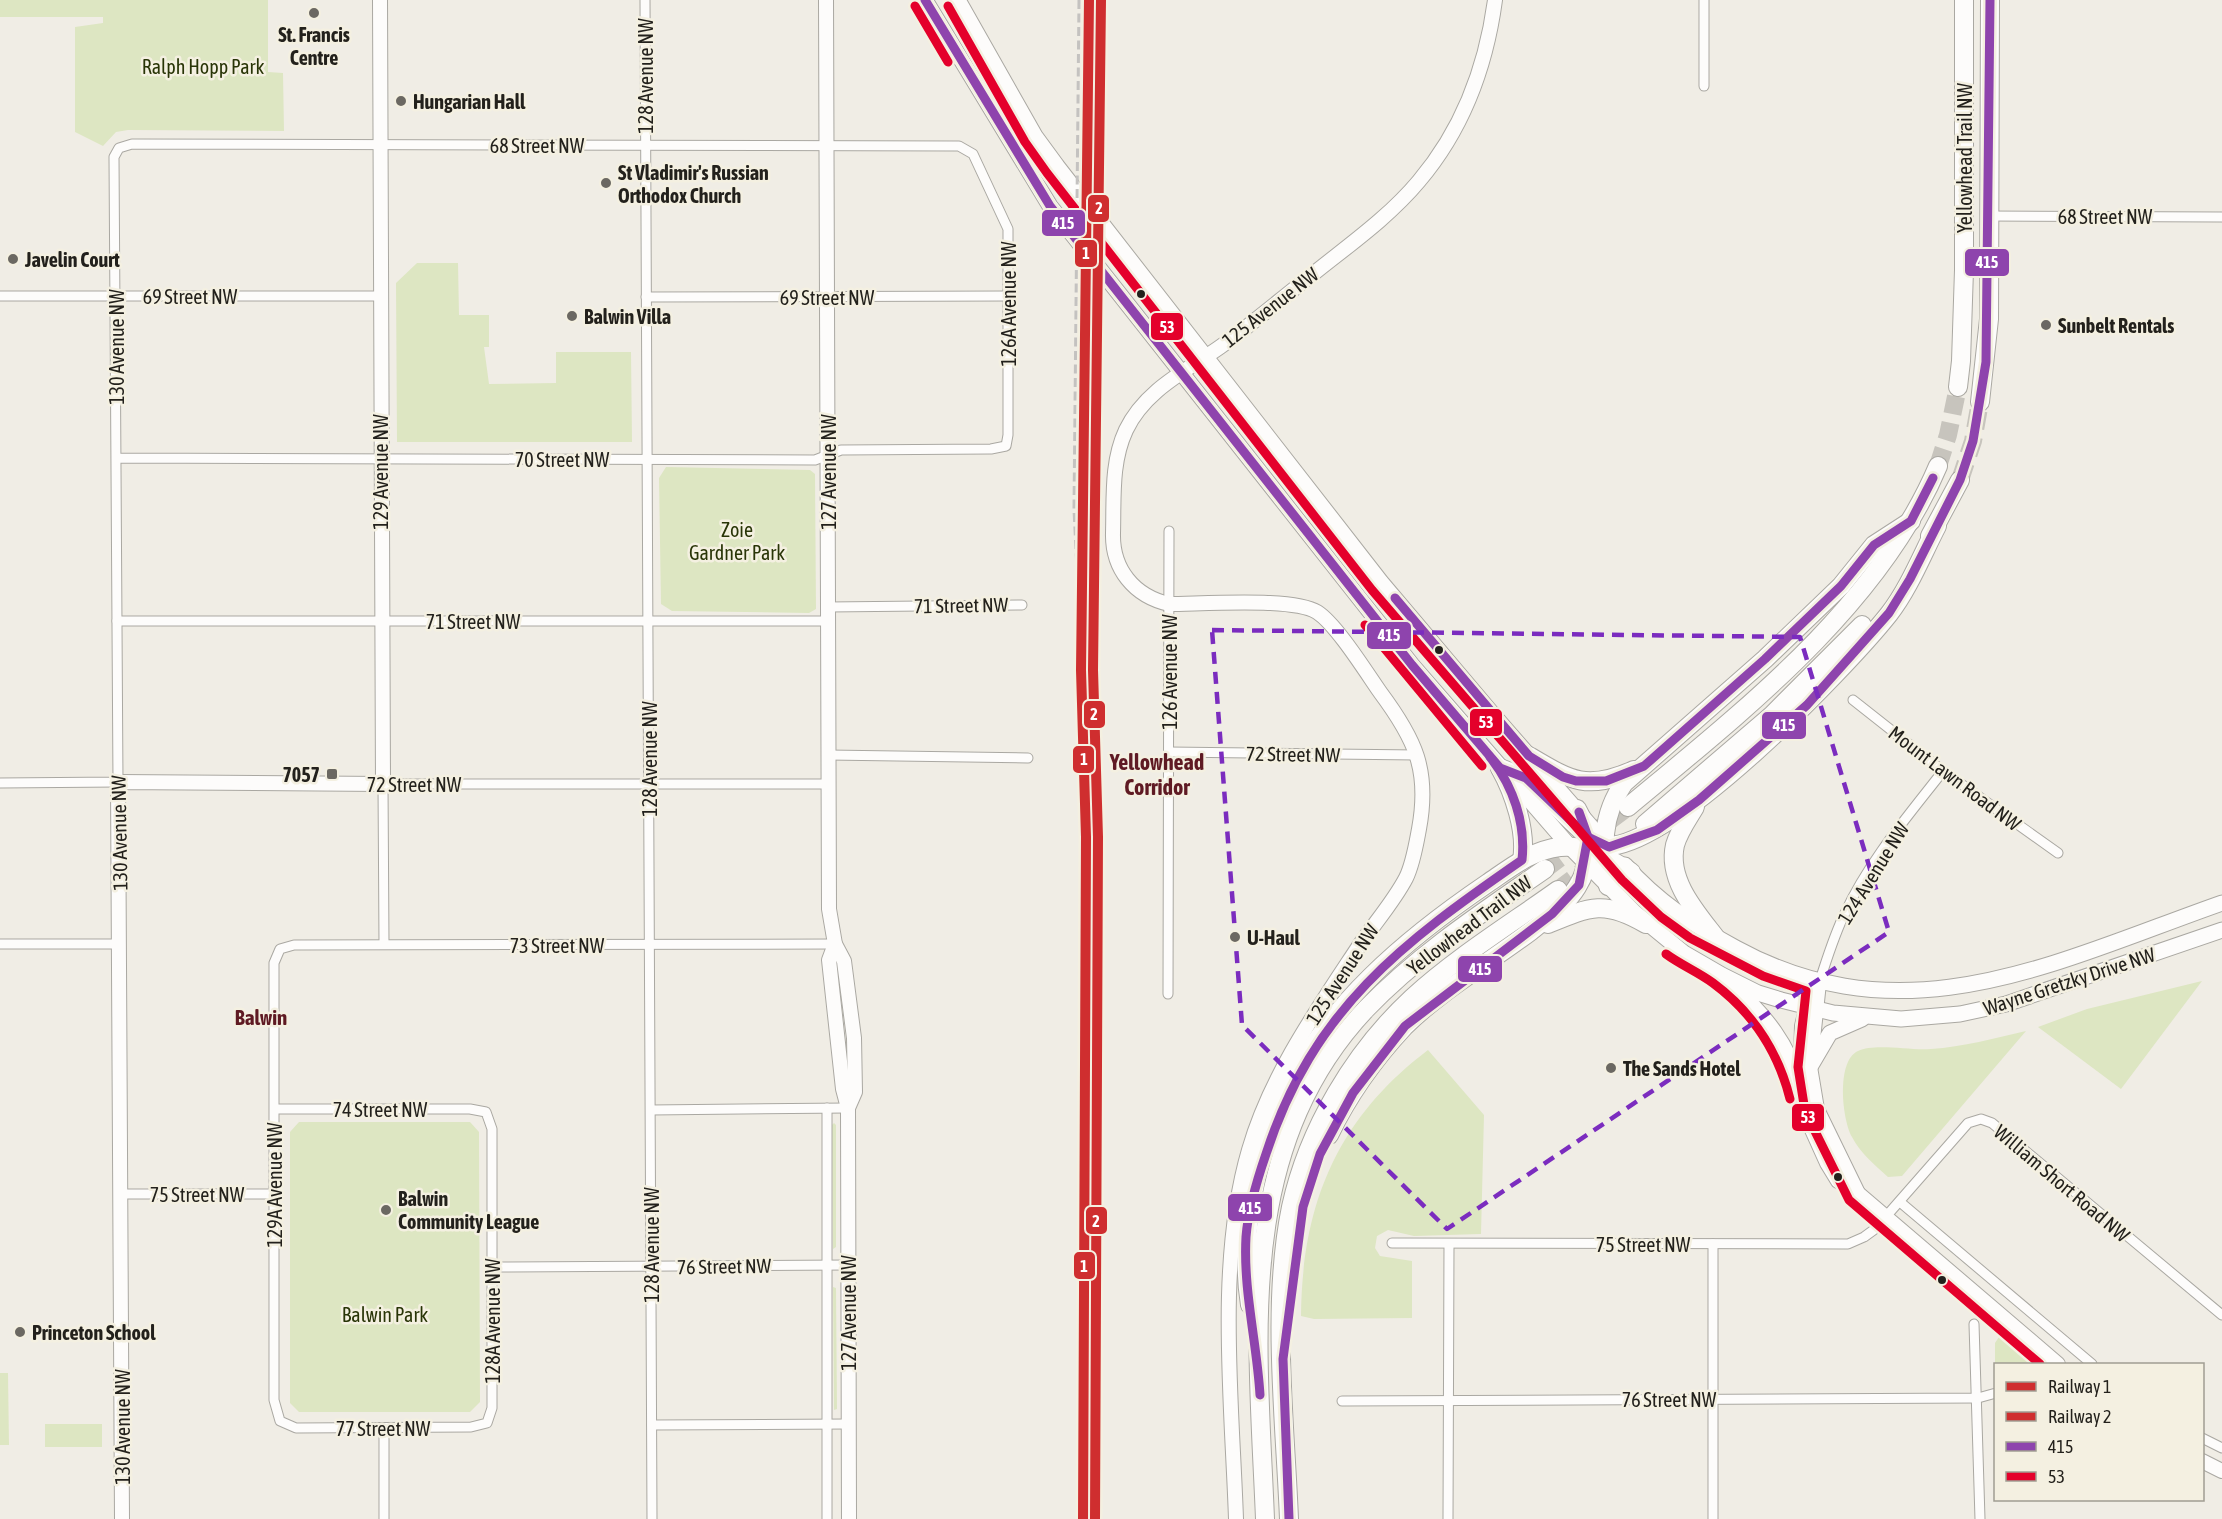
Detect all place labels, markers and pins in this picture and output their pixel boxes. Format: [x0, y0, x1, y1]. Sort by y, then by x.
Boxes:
marker: St. Francis Centre [307, 6, 321, 20]
place label: St. Francis Centre [278, 23, 350, 69]
place label: Hungarian Hall [413, 90, 526, 113]
marker: Hungarian Hall [394, 94, 408, 108]
place label: St Vladimir's Russian Orthodox Church [618, 161, 769, 207]
marker: St Vladimir's Russian Orthodox Church [599, 176, 613, 190]
place label: Javelin Court [24, 248, 120, 271]
marker: Javelin Court [6, 252, 20, 266]
unlabelled marker [1135, 288, 1147, 300]
place label: Balwin Villa [584, 305, 671, 328]
marker: Balwin Villa [565, 309, 579, 323]
place label: Sunbelt Rentals [2058, 314, 2174, 337]
marker: Sunbelt Rentals [2039, 318, 2053, 332]
unlabelled marker [1433, 644, 1445, 656]
place label: 7057 [282, 763, 320, 786]
marker: 7057 [325, 767, 339, 781]
place label: U-Haul [1247, 926, 1300, 949]
marker: U-Haul [1228, 930, 1242, 944]
place label: The Sands Hotel [1623, 1057, 1741, 1080]
marker: The Sands Hotel [1604, 1061, 1618, 1075]
unlabelled marker [1832, 1171, 1844, 1183]
place label: Balwin Community League [398, 1187, 539, 1233]
marker: Balwin Community League [379, 1203, 393, 1217]
unlabelled marker [1936, 1274, 1948, 1286]
place label: Princeton School [32, 1321, 156, 1344]
marker: Princeton School [13, 1325, 27, 1339]

